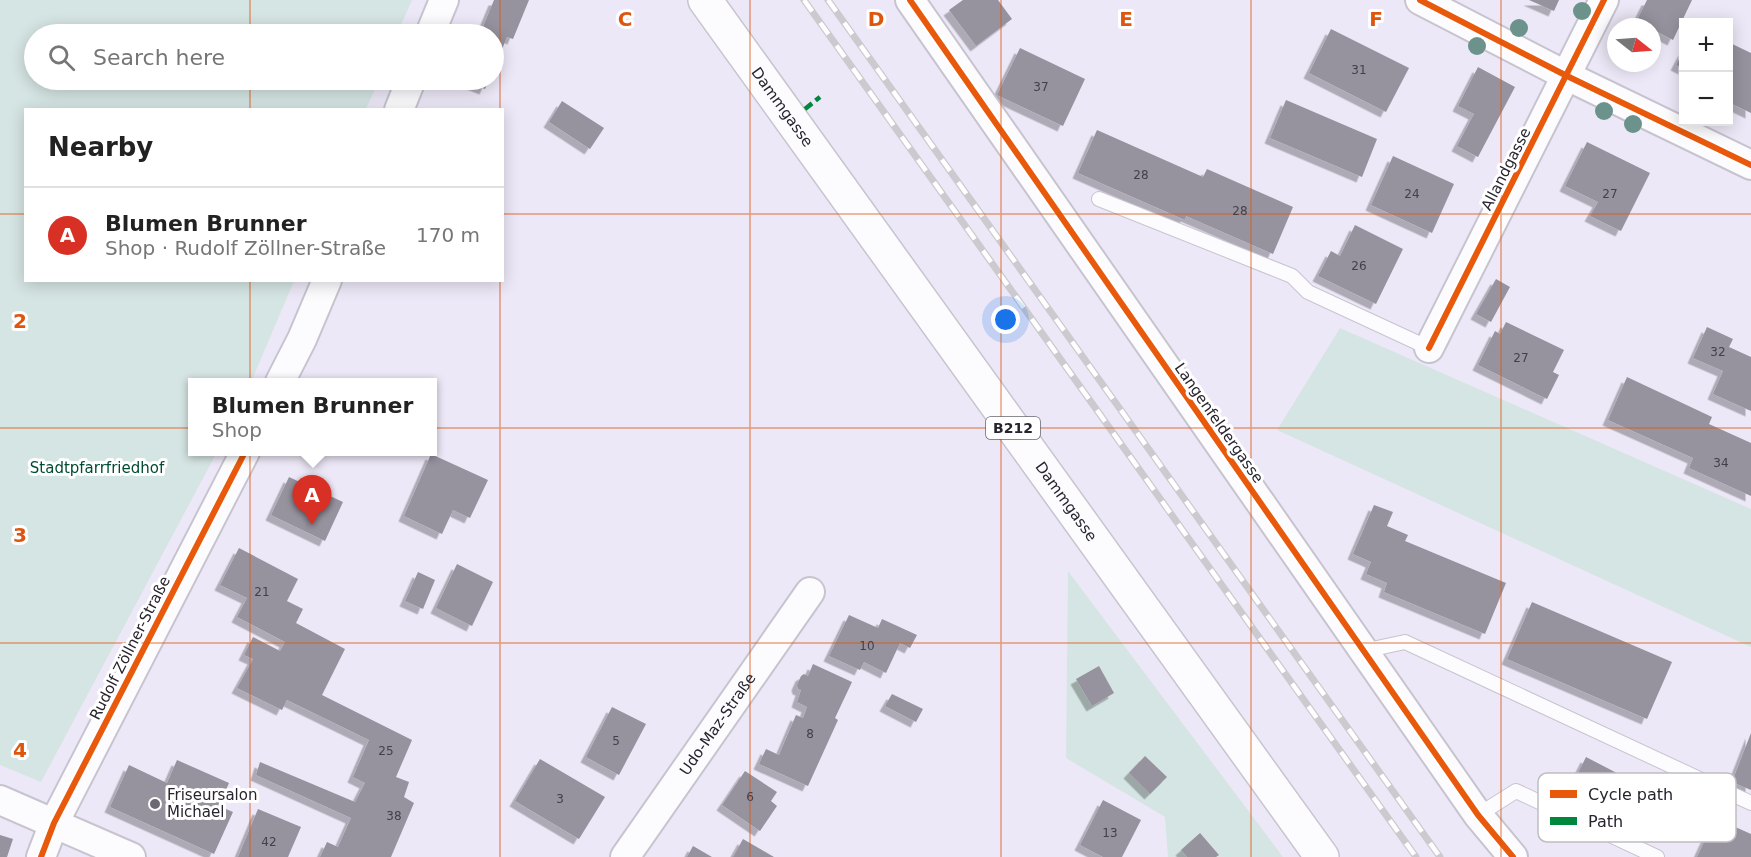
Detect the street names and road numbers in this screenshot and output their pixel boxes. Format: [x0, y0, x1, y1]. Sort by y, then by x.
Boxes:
street label: Dammgasse [747, 64, 817, 150]
street label: Allandgasse [1477, 125, 1535, 213]
street label: Langenfeldergasse [1171, 360, 1267, 486]
road number: B212 [986, 417, 1040, 439]
street label: Dammgasse [1031, 458, 1101, 545]
street label: Rudolf Zöllner-Straße [86, 573, 174, 723]
street label: Udo-Maz-Straße [676, 670, 760, 779]

